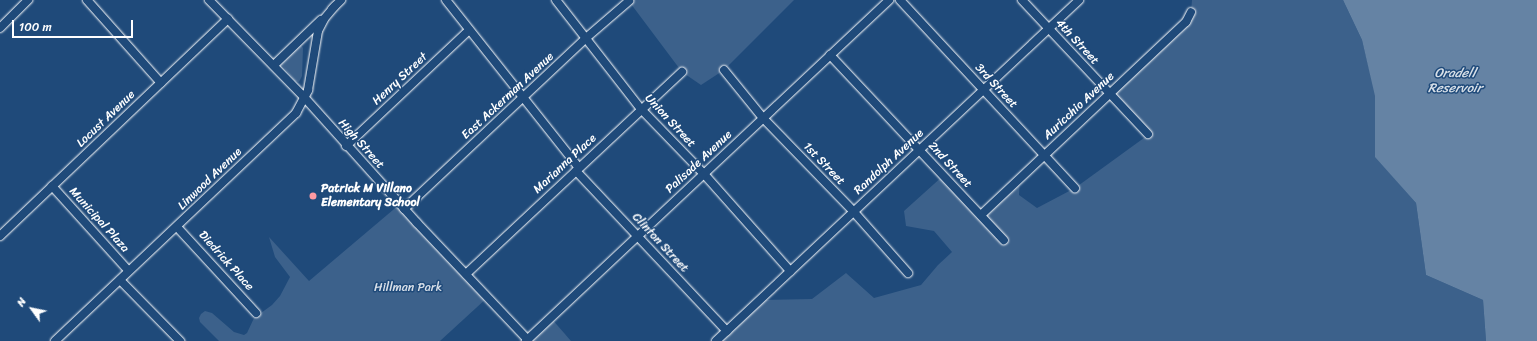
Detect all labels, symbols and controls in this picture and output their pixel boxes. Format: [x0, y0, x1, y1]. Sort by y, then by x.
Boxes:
scale bar [14, 12, 135, 38]
text: 100 m [19, 16, 52, 38]
street label: 4th Street [1052, 16, 1102, 68]
street label: East Ackerman Avenue [459, 49, 557, 143]
street label: Henry Street [369, 50, 431, 108]
street label: 3rd Street [972, 61, 1020, 111]
water label: Oradell Reservoir [1428, 66, 1482, 97]
street label: Auricchio Avenue [1041, 69, 1117, 143]
street label: Locust Avenue [74, 87, 138, 151]
street label: Union Street [641, 91, 699, 151]
street label: High Street [335, 116, 387, 172]
street label: Randolph Avenue [851, 126, 927, 198]
street label: Palisade Avenue [663, 128, 735, 196]
street label: Marianna Place [530, 131, 600, 197]
street label: 2nd Street [925, 139, 975, 191]
street label: 1st Street [800, 140, 848, 188]
street label: Linwood Avenue [175, 145, 245, 213]
place label: Patrick M Villano Elementary School [321, 182, 420, 210]
street label: Municipal Plaza [66, 184, 132, 256]
marker: Patrick M Villano Elementary School [308, 191, 318, 201]
street label: Clinton Street [629, 210, 691, 276]
street label: Diedrick Place [195, 228, 257, 294]
park label: Hillman Park [374, 281, 442, 295]
north arrow [12, 289, 52, 329]
text: N [11, 294, 32, 311]

